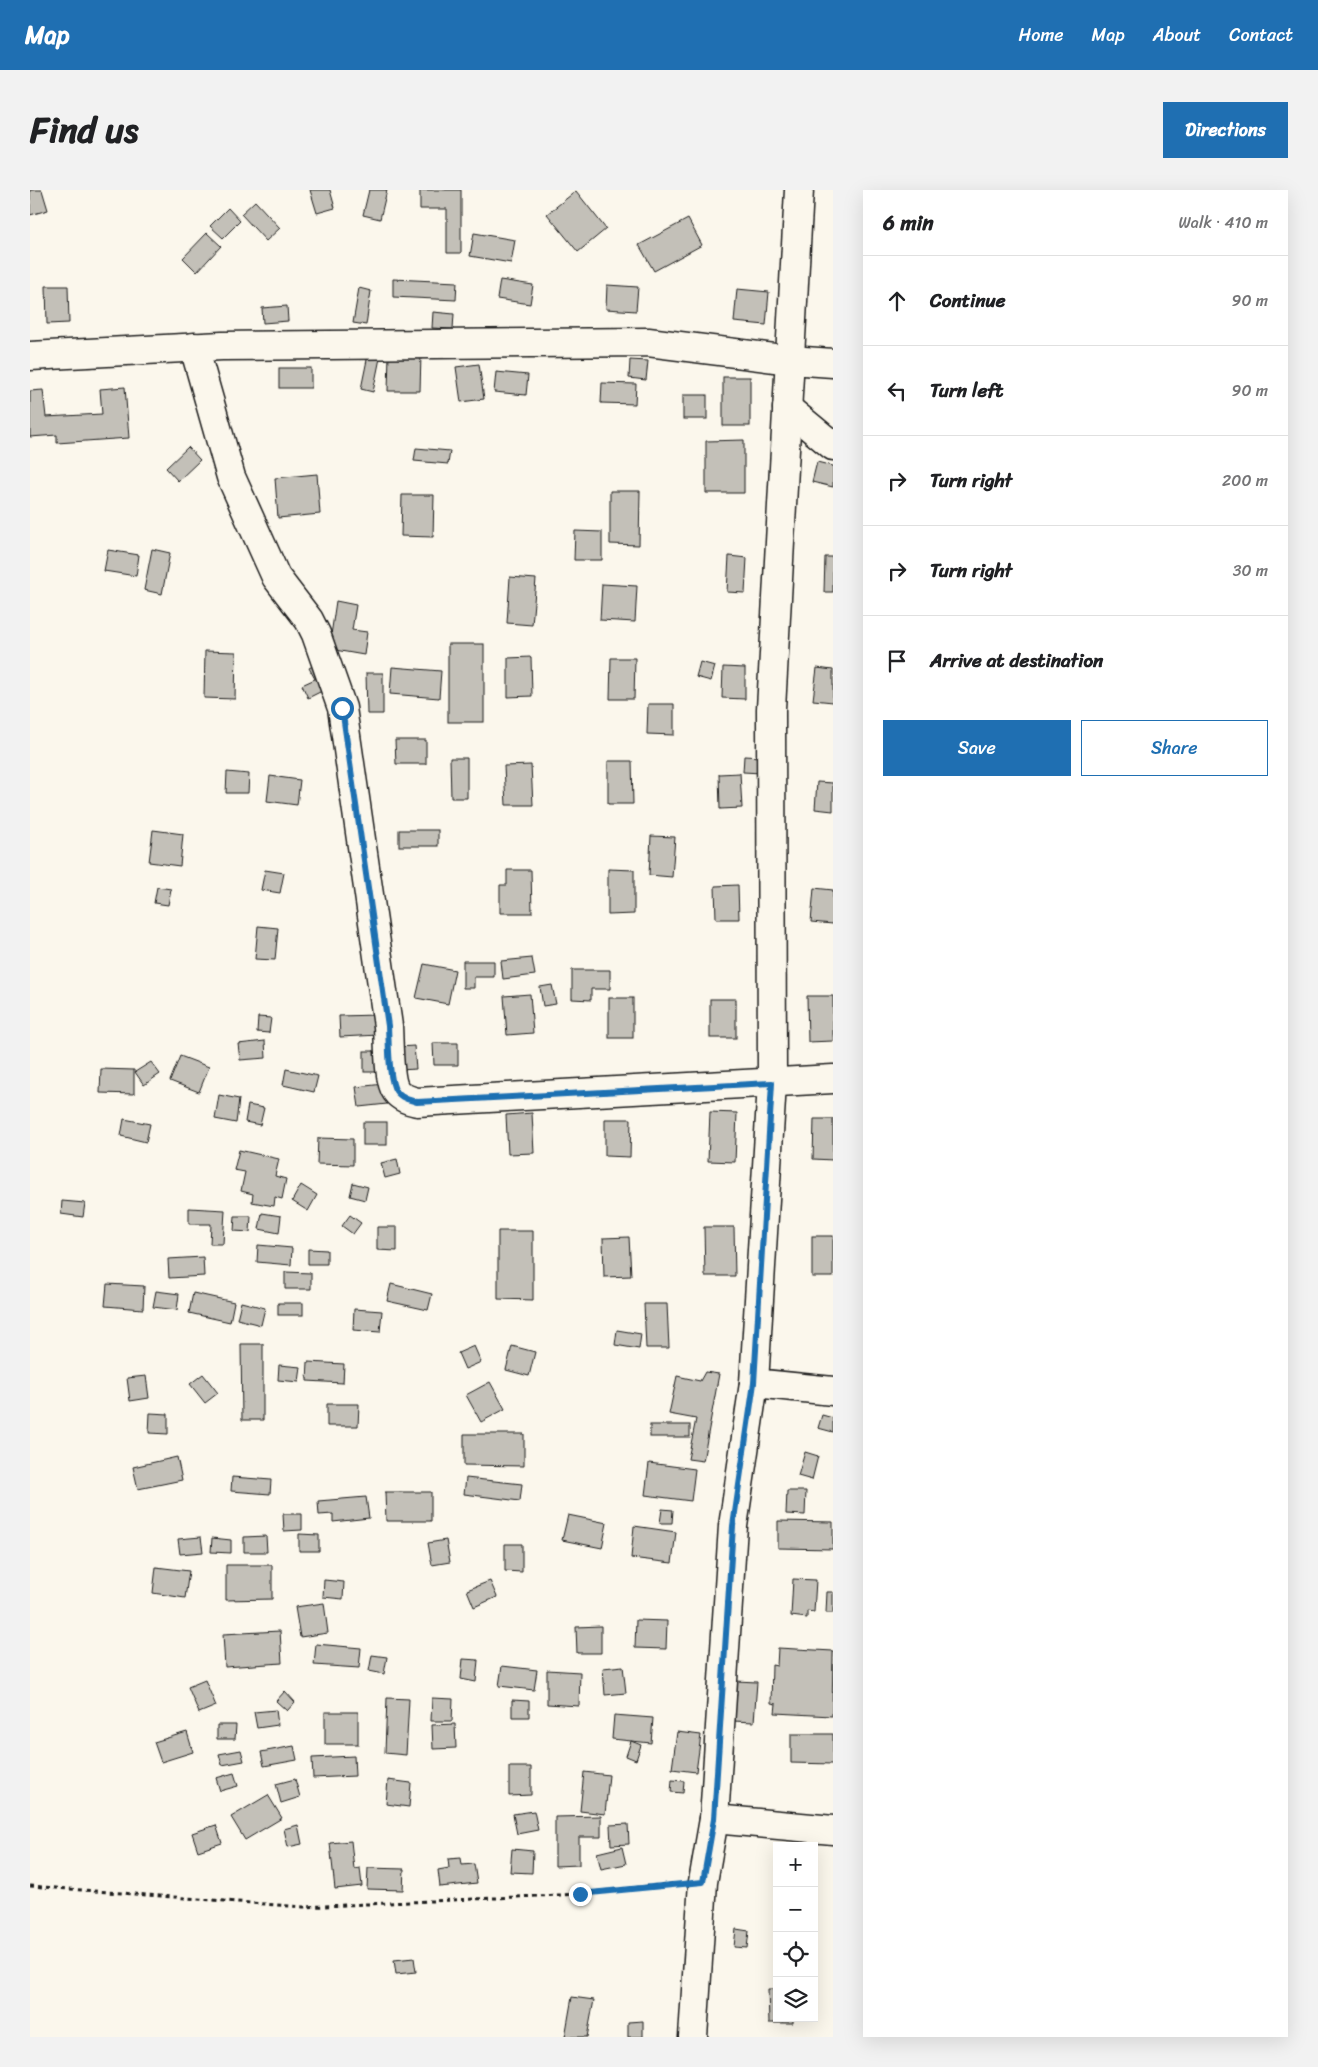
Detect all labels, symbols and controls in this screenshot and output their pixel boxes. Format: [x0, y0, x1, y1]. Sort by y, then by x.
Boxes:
text: Map [25, 14, 69, 56]
text: Home [1019, 19, 1064, 51]
text: Map [1092, 19, 1125, 51]
text: About [1153, 19, 1201, 51]
text: Contact [1229, 19, 1293, 51]
text: Find us [30, 99, 138, 161]
button: Directions [1163, 102, 1288, 158]
text: 6 min [883, 204, 934, 242]
text: Walk · 410 m [1179, 208, 1268, 237]
text: Continue [930, 284, 1006, 317]
text: 90 m [1232, 286, 1268, 315]
icon: ahead [883, 287, 911, 315]
text: Turn left [930, 374, 1003, 407]
text: 90 m [1232, 376, 1268, 405]
icon: left [883, 377, 911, 405]
text: Turn right [930, 464, 1012, 497]
text: 200 m [1222, 466, 1268, 495]
icon: right [883, 467, 911, 495]
text: Turn right [930, 554, 1012, 587]
text: 30 m [1233, 556, 1268, 585]
icon: right [883, 557, 911, 585]
text: Arrive at destination [930, 644, 1103, 677]
icon: arrive [883, 647, 911, 675]
route start [331, 697, 354, 720]
button: Save [883, 720, 1071, 776]
button: Share [1081, 720, 1268, 776]
map controls [773, 1842, 818, 2022]
button: + [773, 1842, 818, 1887]
route end [569, 1883, 592, 1906]
button: − [773, 1887, 818, 1932]
button: locate [773, 1932, 818, 1977]
button: layers [773, 1977, 818, 2022]

